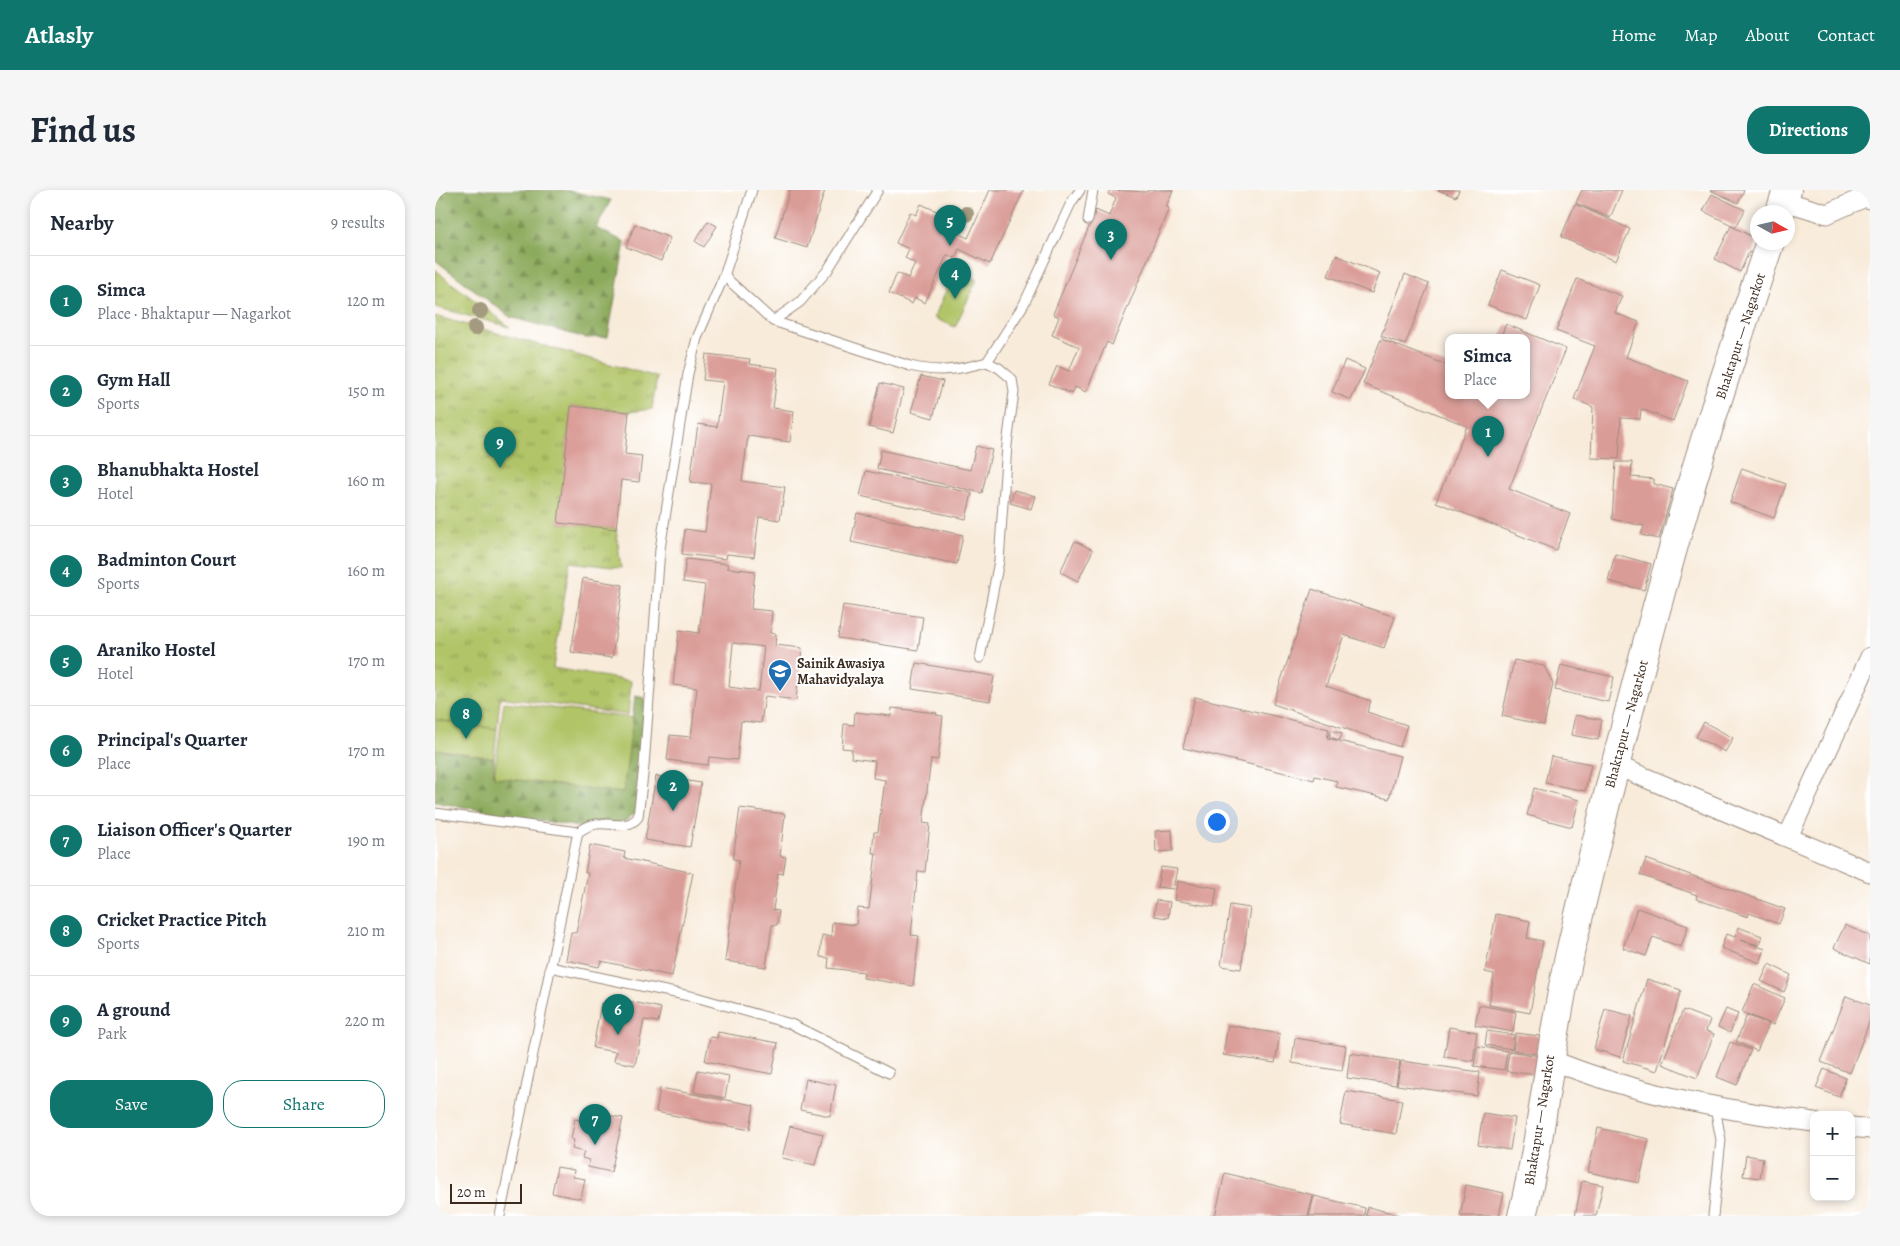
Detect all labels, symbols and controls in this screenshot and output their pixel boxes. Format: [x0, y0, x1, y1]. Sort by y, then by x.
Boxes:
text: Atlasly [25, 19, 93, 51]
text: Home [1611, 23, 1656, 47]
text: Map [1684, 23, 1717, 47]
text: About [1745, 23, 1789, 47]
text: Contact [1817, 23, 1875, 47]
text: Find us [30, 106, 136, 154]
button: Directions [1747, 106, 1870, 154]
pin: 5 [934, 205, 966, 246]
north arrow [1750, 205, 1795, 250]
text: Nearby [50, 209, 113, 237]
text: 9 results [331, 212, 385, 234]
pin: 3 [1095, 219, 1127, 260]
pin: 4 [939, 258, 971, 299]
street label: Bhaktapur — Nagarkot [1711, 270, 1770, 402]
text: Simca [97, 277, 146, 303]
text: 1 [63, 290, 69, 312]
text: 120 m [347, 290, 385, 312]
text: Place · Bhaktapur — Nagarkot [97, 303, 291, 325]
popup [1445, 334, 1530, 399]
text: Simca [1463, 343, 1512, 369]
text: Gym Hall [97, 367, 170, 393]
text: Place [1463, 369, 1497, 391]
text: 2 [62, 380, 70, 402]
text: 150 m [348, 380, 385, 402]
text: Sports [97, 393, 140, 415]
pin: 1 [1472, 416, 1504, 457]
pin: 9 [484, 427, 516, 468]
text: Bhanubhakta Hostel [97, 457, 259, 483]
text: 3 [63, 470, 69, 492]
text: 160 m [347, 470, 385, 492]
text: Hotel [97, 483, 133, 505]
text: Badminton Court [97, 547, 236, 573]
text: 4 [62, 560, 70, 582]
text: 160 m [347, 560, 385, 582]
text: Sports [97, 573, 140, 595]
text: Araniko Hostel [97, 637, 216, 663]
text: 5 [63, 650, 69, 672]
text: 170 m [348, 650, 385, 672]
place label: Sainik Awasiya Mahavidyalaya [797, 654, 885, 689]
school or university icon: Sainik Awasiya Mahavidyalaya [767, 658, 793, 692]
street label: Bhaktapur — Nagarkot [1600, 658, 1653, 790]
text: Hotel [97, 663, 133, 685]
pin: 8 [450, 698, 482, 739]
text: Principal's Quarter [97, 727, 248, 753]
text: 6 [62, 740, 70, 762]
text: 170 m [348, 740, 385, 762]
text: Place [97, 753, 131, 775]
pin: 2 [657, 770, 689, 811]
your location [1204, 809, 1230, 835]
text: Liaison Officer's Quarter [97, 817, 292, 843]
text: 7 [63, 830, 69, 852]
text: 190 m [347, 830, 385, 852]
text: Place [97, 843, 131, 865]
text: Cricket Practice Pitch [97, 907, 267, 933]
text: 8 [62, 920, 70, 942]
text: 210 m [347, 920, 385, 942]
text: Sports [97, 933, 140, 955]
pin: 6 [602, 994, 634, 1035]
text: A ground [97, 997, 171, 1023]
text: 9 [62, 1010, 70, 1032]
text: 220 m [345, 1010, 385, 1032]
text: Park [97, 1023, 127, 1045]
street label: Bhaktapur — Nagarkot [1520, 1053, 1559, 1187]
button: Save [50, 1080, 213, 1128]
button: Share [223, 1080, 385, 1128]
pin: 7 [579, 1104, 611, 1145]
map controls [1810, 1111, 1855, 1201]
button: + [1810, 1111, 1855, 1156]
button: − [1810, 1156, 1855, 1201]
scale bar [450, 1181, 523, 1204]
text: 20 m [457, 1183, 486, 1202]

